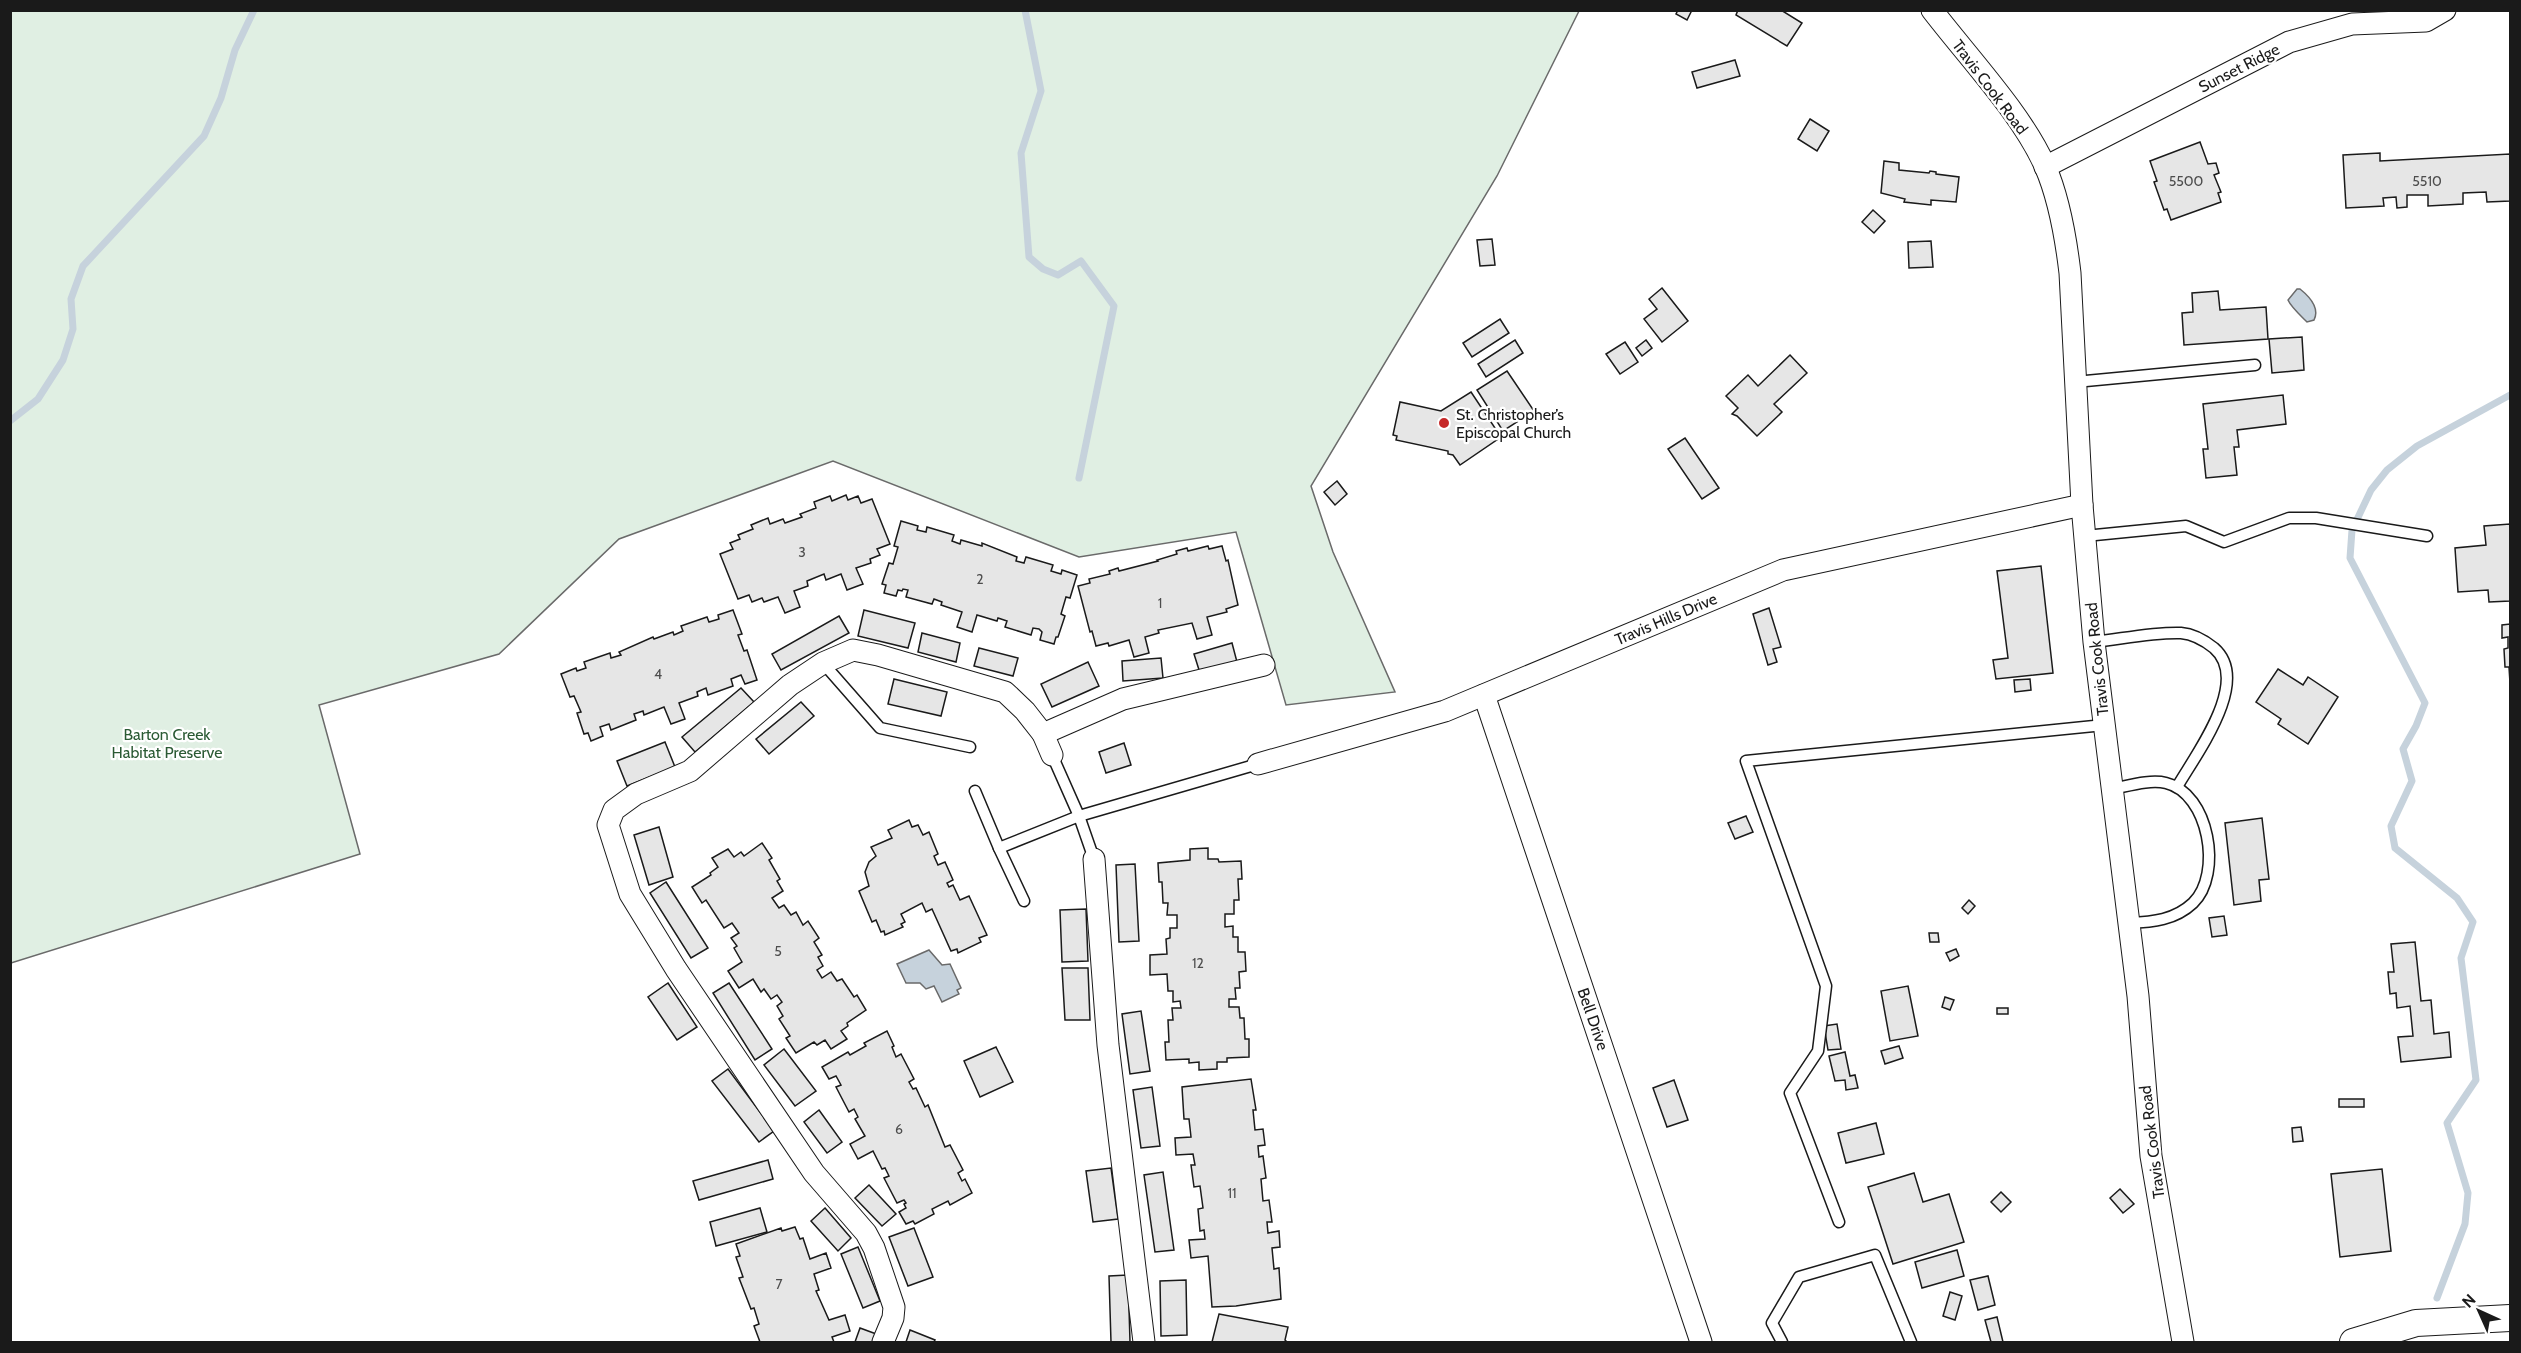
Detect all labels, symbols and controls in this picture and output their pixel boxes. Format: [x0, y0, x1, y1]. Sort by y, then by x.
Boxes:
street label: Travis Cook Road [1948, 36, 2032, 138]
street label: Sunset Ridge [2195, 39, 2283, 97]
house number: 5500 [2169, 172, 2204, 190]
house number: 5510 [2412, 172, 2442, 190]
place label: St. Christopher’s Episcopal Church [1456, 405, 1571, 442]
marker: St. Christopher’s Episcopal Church [1437, 416, 1451, 430]
house number: 3 [798, 543, 806, 561]
house number: 2 [976, 570, 984, 588]
street label: Travis Hills Drive [1612, 589, 1720, 649]
house number: 1 [1158, 594, 1162, 612]
street label: Travis Cook Road [2082, 601, 2112, 717]
house number: 4 [654, 665, 662, 683]
park label: Barton Creek Habitat Preserve [112, 725, 222, 762]
house number: 5 [774, 942, 782, 960]
house number: 12 [1192, 954, 1204, 972]
street label: Bell Drive [1573, 985, 1613, 1053]
street label: Travis Cook Road [2136, 1084, 2168, 1200]
house number: 6 [895, 1120, 903, 1138]
house number: 11 [1227, 1184, 1237, 1202]
house number: 7 [775, 1275, 783, 1293]
north arrow [2449, 1281, 2509, 1341]
text: N [2458, 1290, 2479, 1311]

